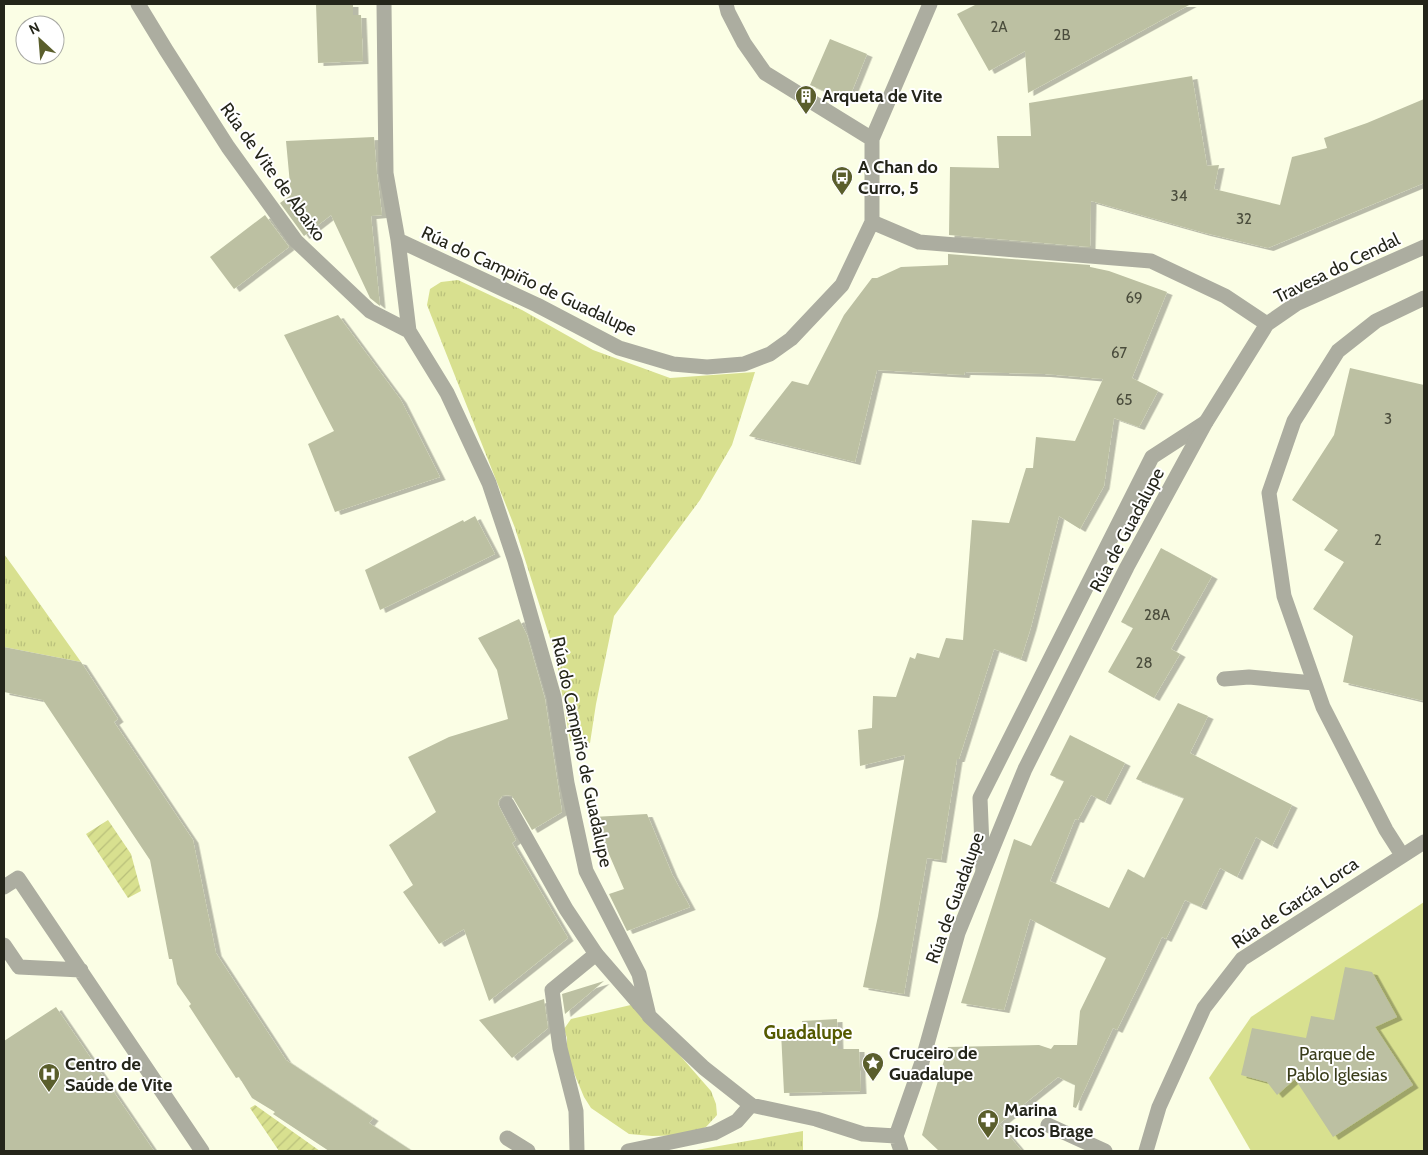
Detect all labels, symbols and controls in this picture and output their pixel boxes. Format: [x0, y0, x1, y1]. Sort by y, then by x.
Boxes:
north arrow [15, 15, 65, 65]
text: N [26, 18, 43, 39]
house number: 2A [990, 18, 1008, 36]
house number: 2B [1054, 26, 1070, 44]
building icon: Arqueta de Vite [794, 84, 818, 115]
place label: Arqueta de Vite [822, 85, 942, 107]
street label: Rúa de Vite de Abaixo [215, 98, 331, 246]
place label: A Chan do Curro, 5 [858, 156, 938, 199]
bus stop icon: A Chan do Curro, 5 [830, 165, 854, 196]
house number: 34 [1171, 187, 1188, 205]
house number: 32 [1236, 210, 1252, 228]
street label: Rúa do Campiño de Guadalupe [418, 221, 640, 341]
street label: Travesa do Cendal [1271, 228, 1404, 308]
house number: 69 [1125, 289, 1143, 307]
house number: 67 [1111, 344, 1127, 362]
house number: 65 [1116, 391, 1132, 409]
house number: 3 [1384, 410, 1392, 428]
street label: Rúa de Guadalupe [1085, 464, 1169, 596]
house number: 2 [1374, 531, 1382, 549]
house number: 28A [1144, 606, 1171, 624]
street label: Rúa do Campiño de Guadalupe [547, 635, 617, 869]
house number: 28 [1136, 654, 1152, 672]
street label: Rúa de Guadalupe [921, 830, 989, 966]
street label: Rúa de García Lorca [1228, 852, 1363, 953]
district label: Guadalupe [764, 1021, 853, 1044]
place label: Cruceiro de Guadalupe [889, 1042, 977, 1085]
park label: Parque de Pablo Iglesias [1287, 1043, 1387, 1086]
place icon: Cruceiro de Guadalupe [861, 1051, 885, 1082]
place label: Centro de Saúde de Vite [65, 1053, 172, 1096]
hospital icon: Centro de Saúde de Vite [37, 1062, 61, 1093]
place label: Marina Picos Brage [1004, 1099, 1093, 1142]
pharmacy icon: Marina Picos Brage [976, 1108, 1000, 1139]

